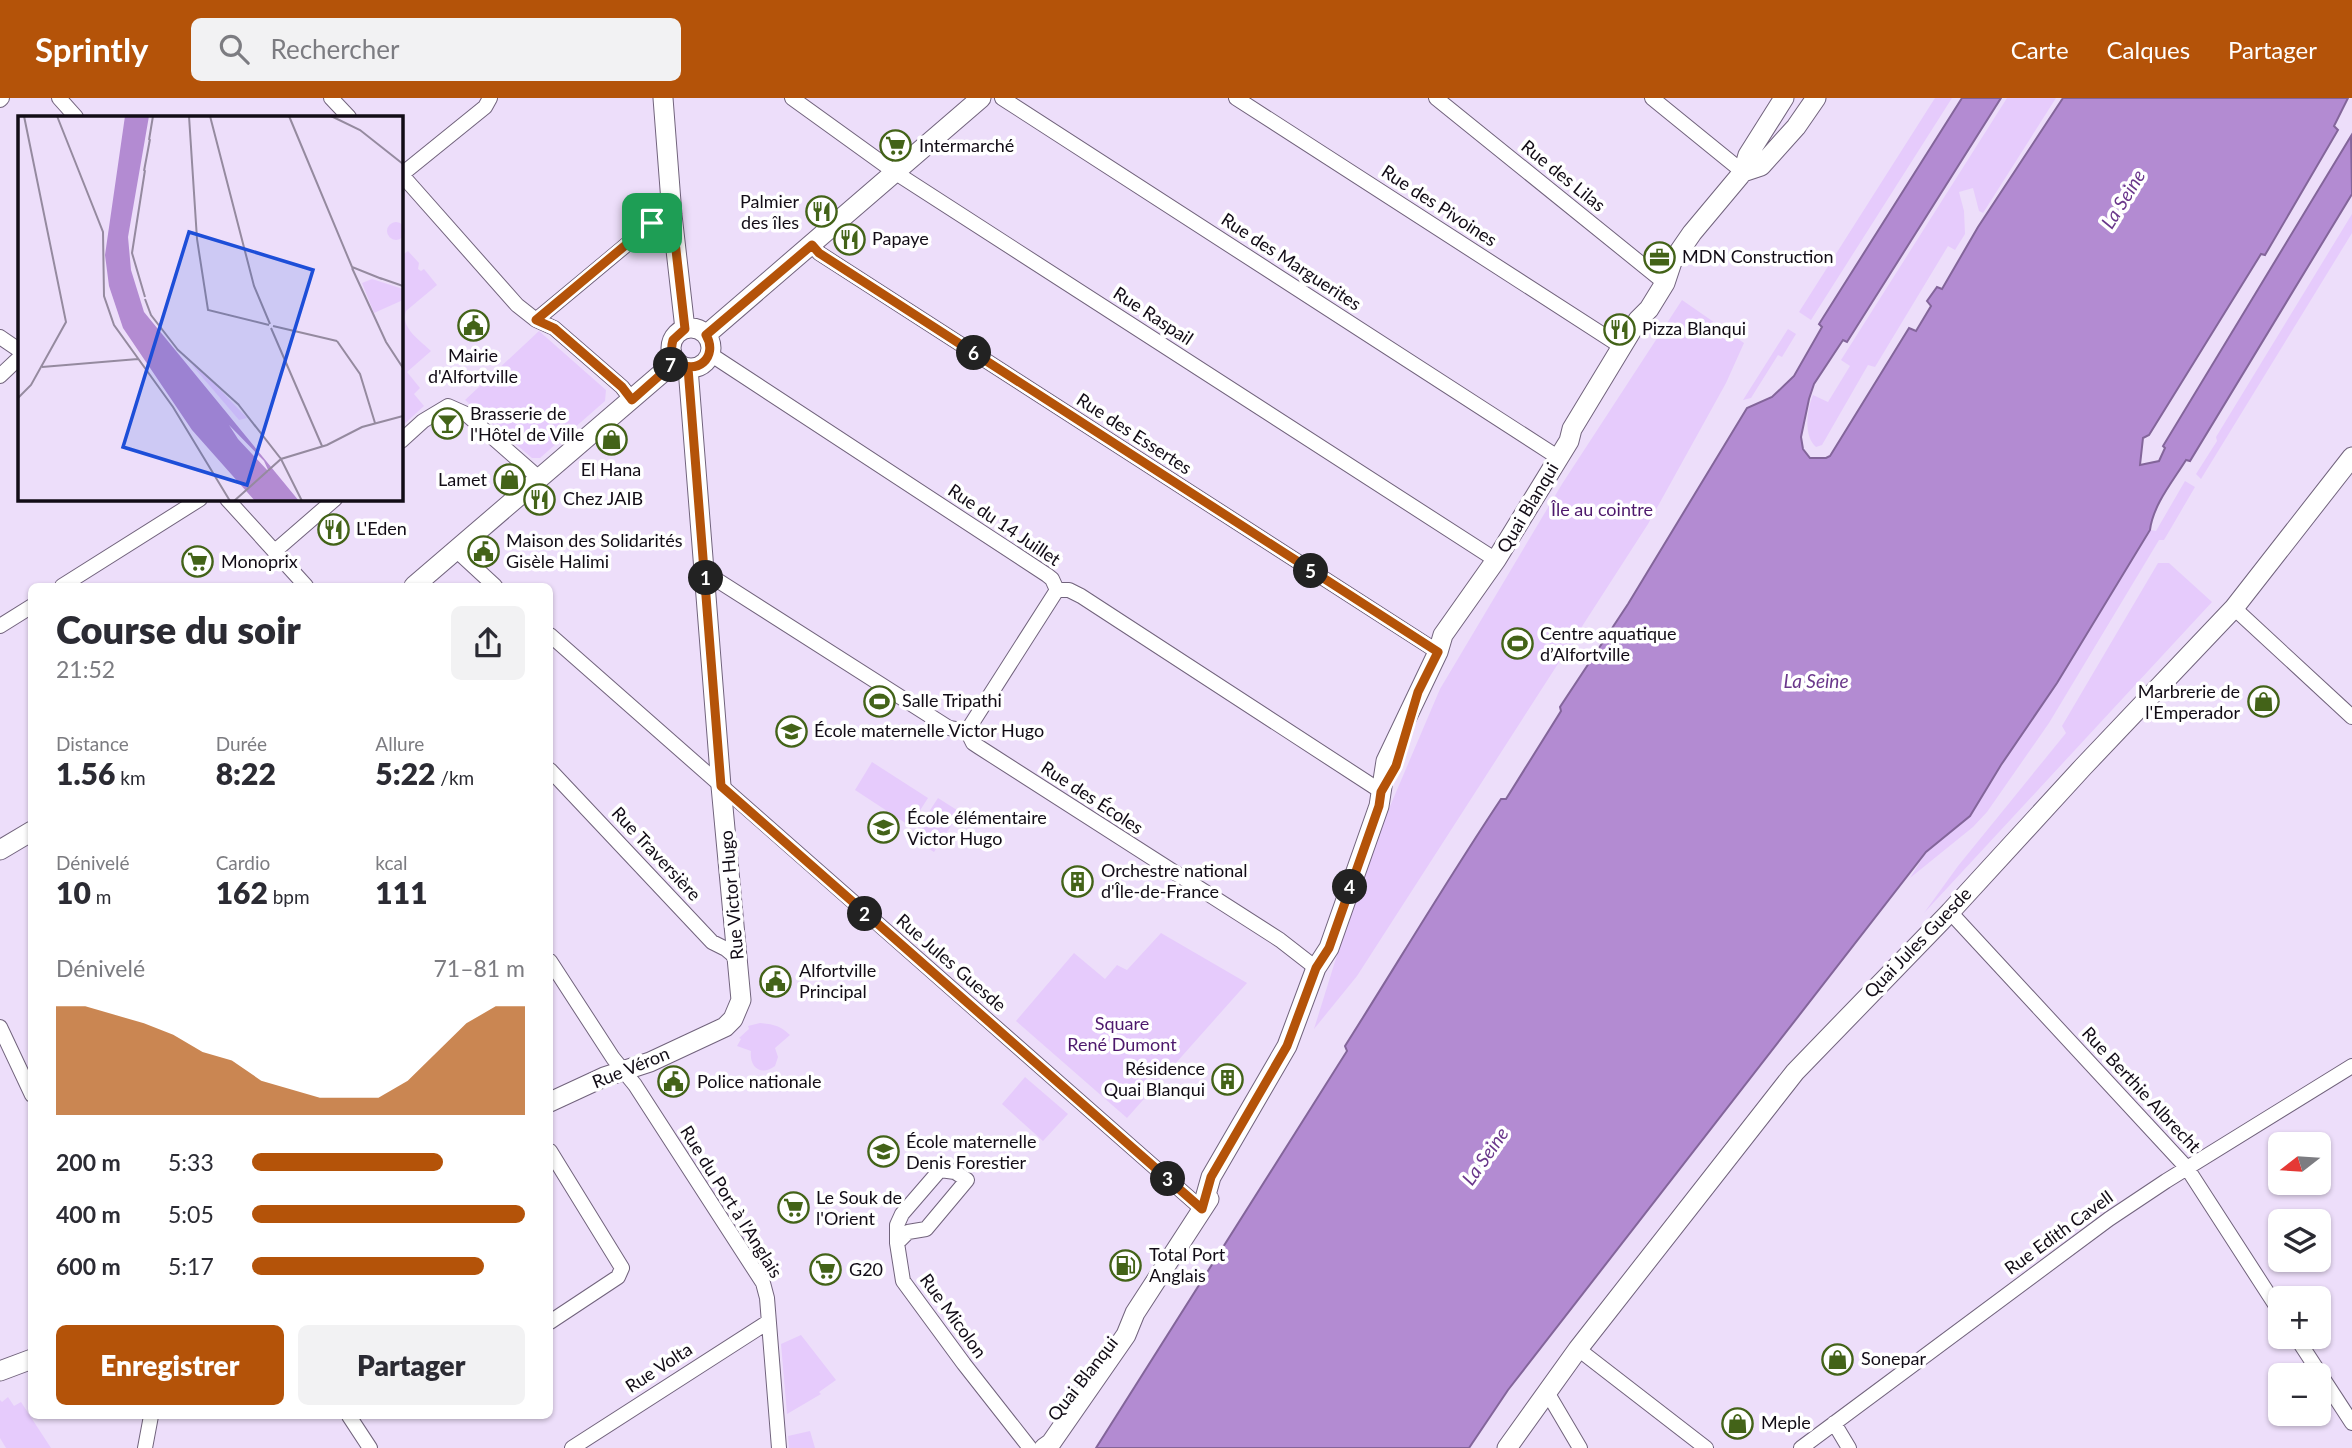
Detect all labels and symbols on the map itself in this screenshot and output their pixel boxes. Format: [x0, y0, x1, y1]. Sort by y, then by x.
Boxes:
inset map [18, 116, 402, 500]
supermarket icon: Intermarché [879, 129, 913, 163]
place label: Intermarché [919, 134, 1014, 156]
street label: Rue des Lilas [1517, 135, 1610, 216]
street label: Rue des Pivoines [1378, 160, 1501, 251]
water label: La Seine [2096, 165, 2150, 232]
place label: Palmier des îles [740, 190, 799, 233]
pin [622, 193, 682, 253]
restaurant icon: Palmier des îles [805, 195, 839, 229]
street label: Rue des Marguerites [1218, 208, 1366, 315]
restaurant icon: Papaye [832, 222, 866, 256]
place label: Papaye [872, 227, 929, 249]
office icon: MDN Construction [1642, 240, 1676, 274]
place label: MDN Construction [1682, 245, 1834, 267]
street label: Rue Raspail [1110, 281, 1198, 349]
public building icon: Mairie d'Alfortville [456, 308, 490, 342]
restaurant icon: Pizza Blanqui [1602, 312, 1636, 346]
place label: Pizza Blanqui [1642, 317, 1746, 339]
pin: 6 [956, 336, 992, 370]
place label: Mairie d'Alfortville [428, 344, 518, 387]
pin: 7 [654, 348, 688, 382]
street label: Rue des Essertes [1073, 388, 1196, 479]
place label: Brasserie de l'Hôtel de Ville [470, 402, 584, 445]
bar icon: Brasserie de l'Hôtel de Ville [430, 407, 464, 441]
shop icon: El Hana [594, 422, 628, 456]
place label: El Hana [581, 458, 641, 480]
street label: Quai Blanqui [1492, 458, 1563, 557]
shop icon: Lamet [493, 463, 527, 497]
place label: Lamet [438, 468, 488, 490]
street label: Rue du 14 Juillet [944, 478, 1065, 570]
restaurant icon: Chez JAIB [523, 482, 557, 516]
place label: Chez JAIB [563, 487, 643, 509]
park label: Île au cointre [1550, 498, 1653, 520]
restaurant icon: L'Eden [316, 512, 350, 546]
place label: L'Eden [356, 517, 407, 539]
place label: Maison des Solidarités Gisèle Halimi [506, 529, 683, 572]
public building icon: Maison des Solidarités Gisèle Halimi [466, 534, 500, 568]
supermarket icon: Monoprix [181, 545, 215, 579]
place label: Monoprix [221, 550, 298, 572]
pin: 5 [1294, 554, 1328, 588]
pin: 1 [688, 560, 724, 596]
place label: Centre aquatique d’Alfortville [1540, 622, 1677, 665]
sports icon: Centre aquatique d’Alfortville [1500, 627, 1534, 661]
water label: La Seine [1783, 669, 1849, 692]
place label: Marbrerie de l'Emperador [2138, 680, 2240, 723]
sports icon: Salle Tripathi [862, 684, 896, 718]
shop icon: Marbrerie de l'Emperador [2246, 685, 2280, 719]
place label: Salle Tripathi [902, 689, 1002, 711]
school or university icon: École maternelle Victor Hugo [774, 714, 808, 748]
place label: École maternelle Victor Hugo [814, 719, 1044, 741]
street label: Rue des Écoles [1037, 756, 1148, 838]
street label: Rue Traversière [608, 802, 706, 905]
place label: École élémentaire Victor Hugo [907, 806, 1047, 849]
school or university icon: École élémentaire Victor Hugo [867, 811, 901, 845]
street label: Rue Victor Hugo [714, 829, 748, 961]
place label: Orchestre national d'Île-de-France [1101, 859, 1248, 902]
building icon: Orchestre national d'Île-de-France [1061, 864, 1095, 898]
pin: 4 [1332, 870, 1368, 904]
street label: Quai Jules Guesde [1859, 882, 1976, 1002]
pin: 2 [848, 896, 882, 932]
street label: Rue Jules Guesde [892, 909, 1011, 1016]
place label: Alfortville Principal [799, 959, 876, 1002]
public building icon: Alfortville Principal [759, 964, 793, 998]
park label: Square René Dumont [1067, 1012, 1177, 1055]
street label: Rue Berthie Albrecht [2078, 1022, 2206, 1157]
street label: Rue Véron [589, 1042, 672, 1092]
place label: Résidence Quai Blanqui [1104, 1057, 1205, 1100]
building icon: Résidence Quai Blanqui [1211, 1062, 1245, 1096]
public building icon: Police nationale [657, 1065, 691, 1099]
place label: Police nationale [697, 1070, 822, 1092]
street label: Rue du Port à l'Anglais [676, 1121, 788, 1282]
water label: La Seine [1457, 1122, 1513, 1189]
place label: École maternelle Denis Forestier [906, 1130, 1037, 1173]
north arrow [2268, 1132, 2331, 1195]
school or university icon: École maternelle Denis Forestier [866, 1135, 900, 1169]
pin: 3 [1150, 1162, 1186, 1196]
place label: Le Souk de l'Orient [816, 1186, 902, 1229]
street label: Rue Edith Cavell [2000, 1186, 2117, 1279]
supermarket icon: Le Souk de l'Orient [776, 1191, 810, 1225]
place label: Total Port Anglais [1149, 1243, 1226, 1286]
fuel station icon: Total Port Anglais [1109, 1248, 1143, 1282]
supermarket icon: G20 [809, 1253, 843, 1287]
place label: G20 [849, 1258, 883, 1280]
street label: Rue Micolon [916, 1269, 992, 1362]
street label: Quai Blanqui [1042, 1332, 1122, 1425]
street label: Rue Volta [621, 1337, 696, 1397]
shop icon: Sonepar [1821, 1342, 1855, 1376]
place label: Sonepar [1861, 1347, 1927, 1369]
shop icon: Meple [1721, 1406, 1755, 1440]
place label: Meple [1761, 1411, 1811, 1433]

